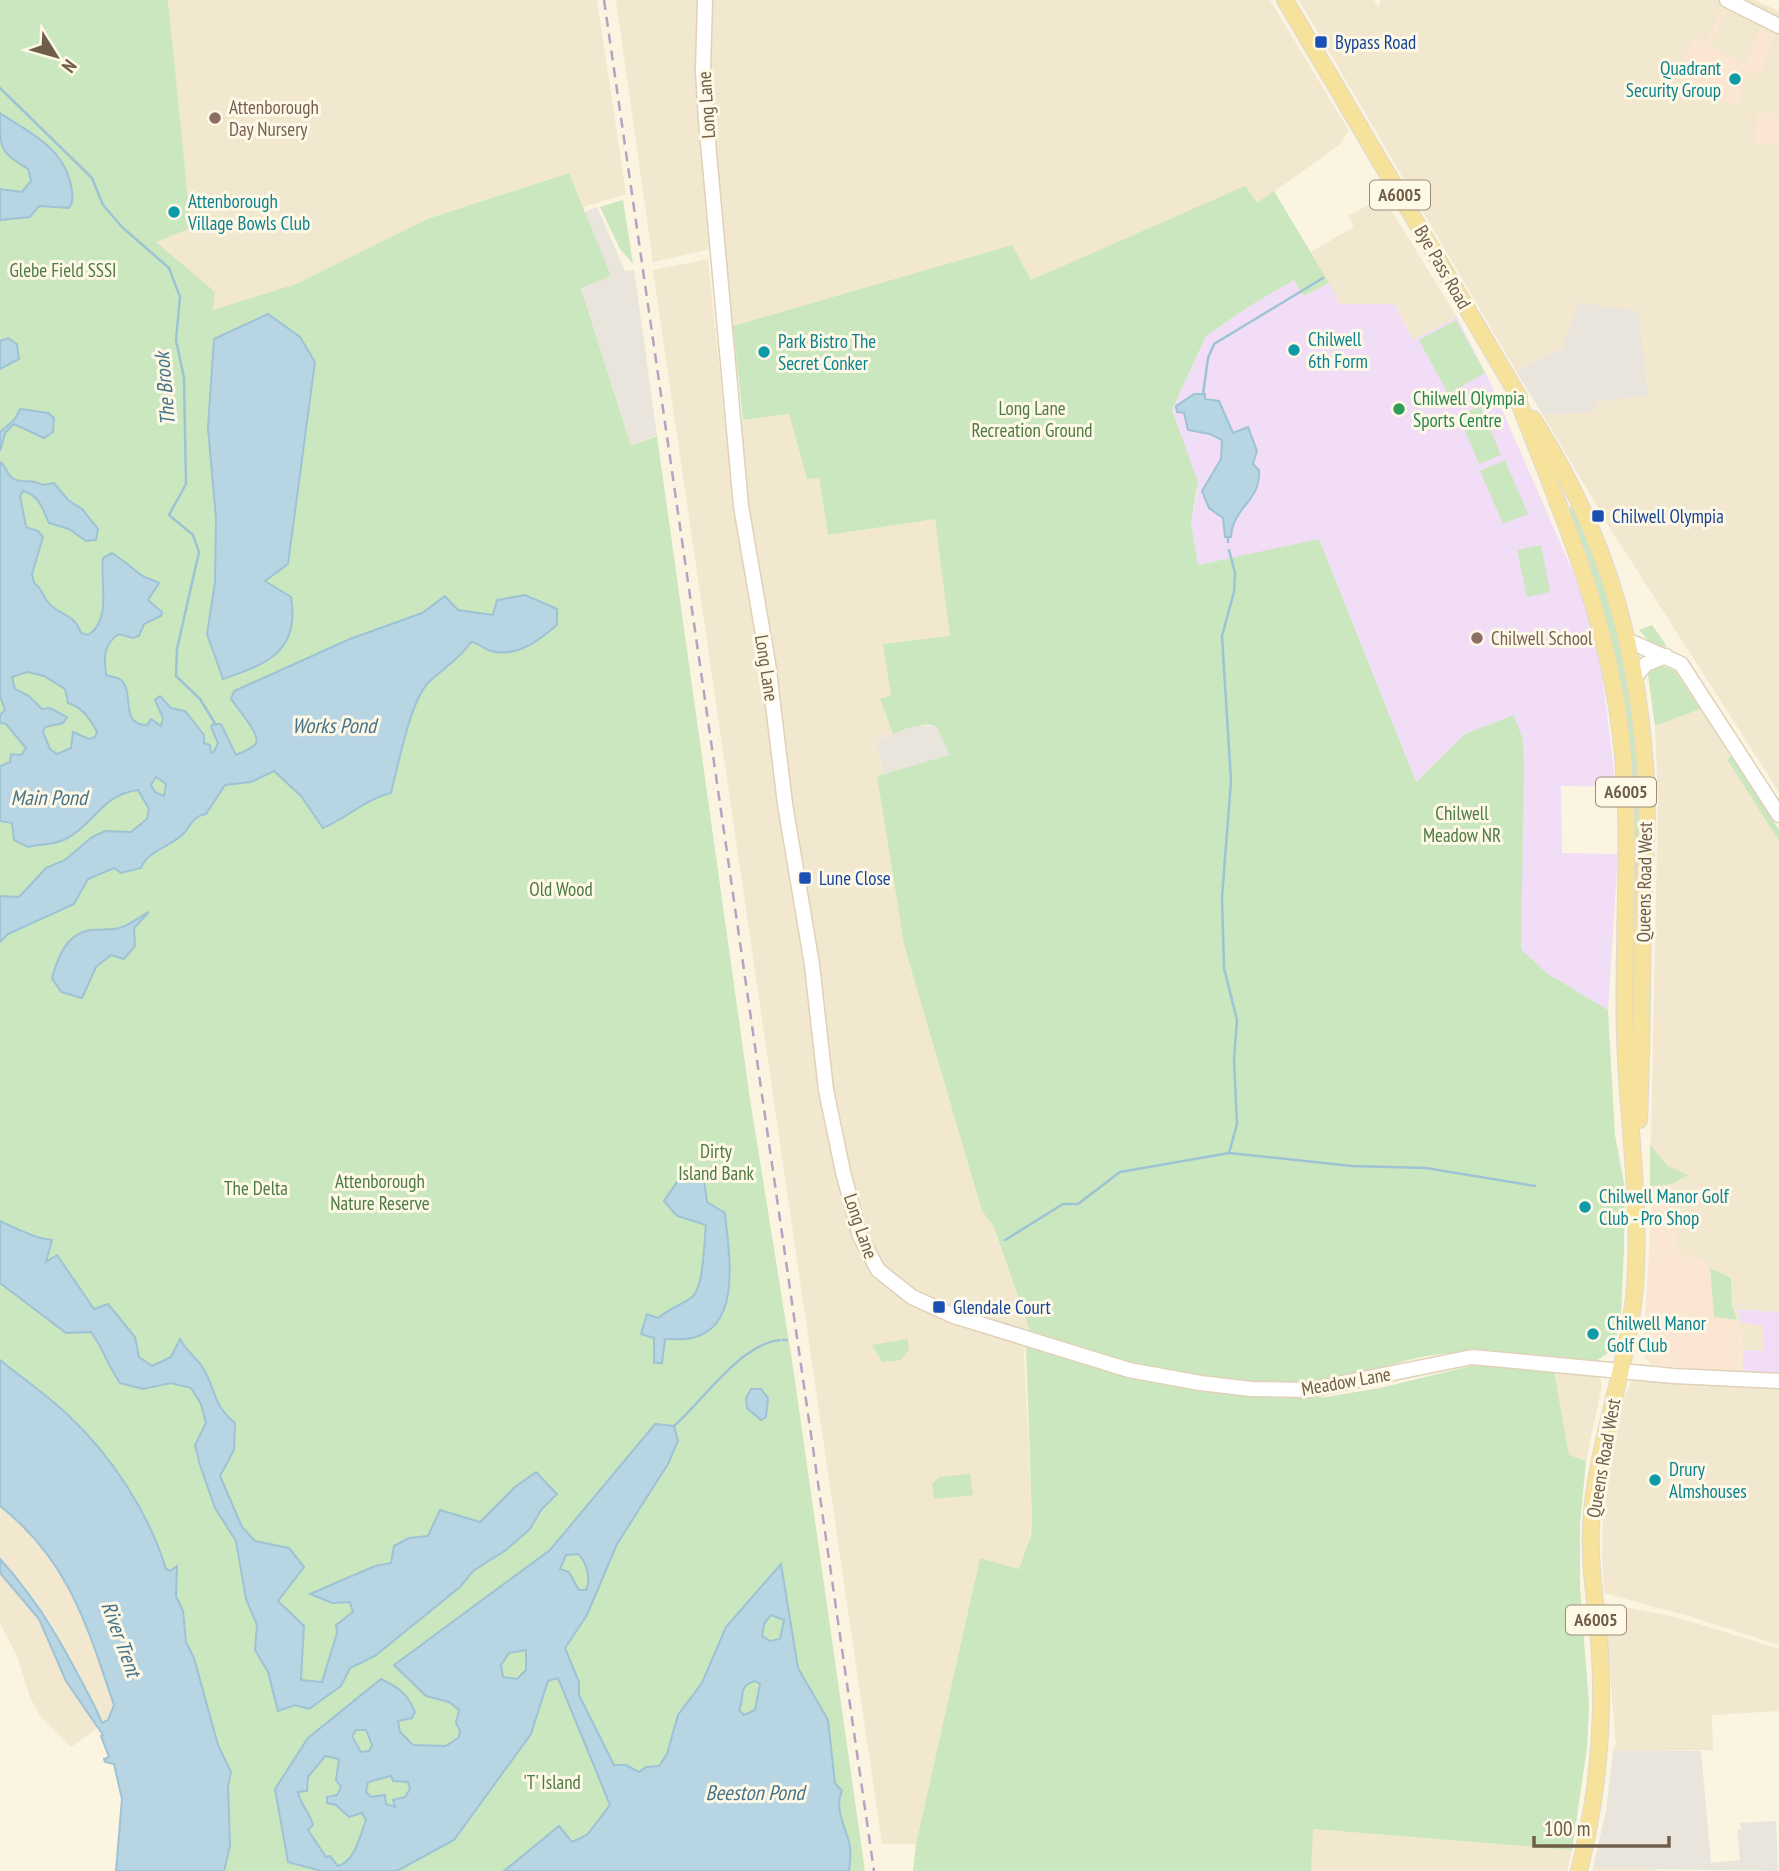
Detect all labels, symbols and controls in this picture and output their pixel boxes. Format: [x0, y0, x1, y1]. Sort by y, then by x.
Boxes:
north arrow [21, 21, 91, 91]
place label: Bypass Road [1335, 30, 1416, 54]
marker: Bypass Road [1313, 34, 1329, 50]
text: N [57, 55, 82, 78]
place label: Quadrant Security Group [1626, 56, 1722, 102]
street label: Long Lane [692, 70, 720, 139]
marker: Quadrant Security Group [1727, 71, 1743, 87]
place label: Attenborough Day Nursery [229, 95, 319, 141]
marker: Attenborough Day Nursery [207, 110, 223, 126]
road number: A6005 [1370, 180, 1430, 210]
place label: Attenborough Village Bowls Club [187, 189, 310, 235]
marker: Attenborough Village Bowls Club [166, 204, 182, 220]
street label: Bye Pass Road [1409, 221, 1477, 313]
park label: Glebe Field SSSI [9, 258, 117, 282]
place label: Chilwell 6th Form [1308, 327, 1368, 373]
place label: Park Bistro The Secret Conker [778, 329, 876, 375]
marker: Chilwell 6th Form [1286, 342, 1302, 358]
marker: Park Bistro The Secret Conker [756, 344, 772, 360]
water label: The Brook [148, 348, 181, 427]
place label: Chilwell Olympia Sports Centre [1413, 386, 1525, 432]
park label: Long Lane Recreation Ground [972, 396, 1093, 442]
marker: Chilwell Olympia Sports Centre [1391, 401, 1407, 417]
place label: Chilwell Olympia [1612, 504, 1724, 528]
marker: Chilwell Olympia [1590, 508, 1606, 524]
place label: Chilwell School [1491, 626, 1593, 650]
marker: Chilwell School [1469, 630, 1485, 646]
street label: Long Lane [750, 633, 784, 703]
water label: Works Pond [292, 712, 379, 739]
road number: A6005 [1596, 778, 1656, 806]
water label: Main Pond [11, 784, 90, 811]
park label: Chilwell Meadow NR [1423, 801, 1501, 847]
street label: Queens Road West [1631, 821, 1657, 943]
place label: Lune Close [819, 866, 891, 890]
marker: Lune Close [797, 870, 813, 886]
park label: Old Wood [529, 877, 593, 901]
park label: Dirty Island Bank [678, 1139, 754, 1185]
park label: Attenborough Nature Reserve [330, 1169, 430, 1215]
park label: The Delta [224, 1176, 288, 1200]
place label: Chilwell Manor Golf Club - Pro Shop [1599, 1184, 1730, 1230]
street label: Long Lane [839, 1190, 883, 1262]
marker: Chilwell Manor Golf Club - Pro Shop [1577, 1199, 1593, 1215]
place label: Glendale Court [953, 1295, 1051, 1319]
marker: Glendale Court [931, 1299, 947, 1315]
place label: Chilwell Manor Golf Club [1607, 1311, 1707, 1357]
marker: Chilwell Manor Golf Club [1585, 1326, 1601, 1342]
street label: Meadow Lane [1300, 1361, 1393, 1401]
street label: Queens Road West [1581, 1396, 1625, 1520]
place label: Drury Almshouses [1669, 1457, 1747, 1503]
marker: Drury Almshouses [1647, 1472, 1663, 1488]
water label: River Trent [95, 1597, 148, 1682]
road number: A6005 [1566, 1605, 1626, 1634]
park label: 'T' Island [523, 1770, 581, 1794]
water label: Beeston Pond [706, 1779, 807, 1806]
scale bar [1534, 1804, 1669, 1848]
text: 100 m [1544, 1815, 1590, 1842]

